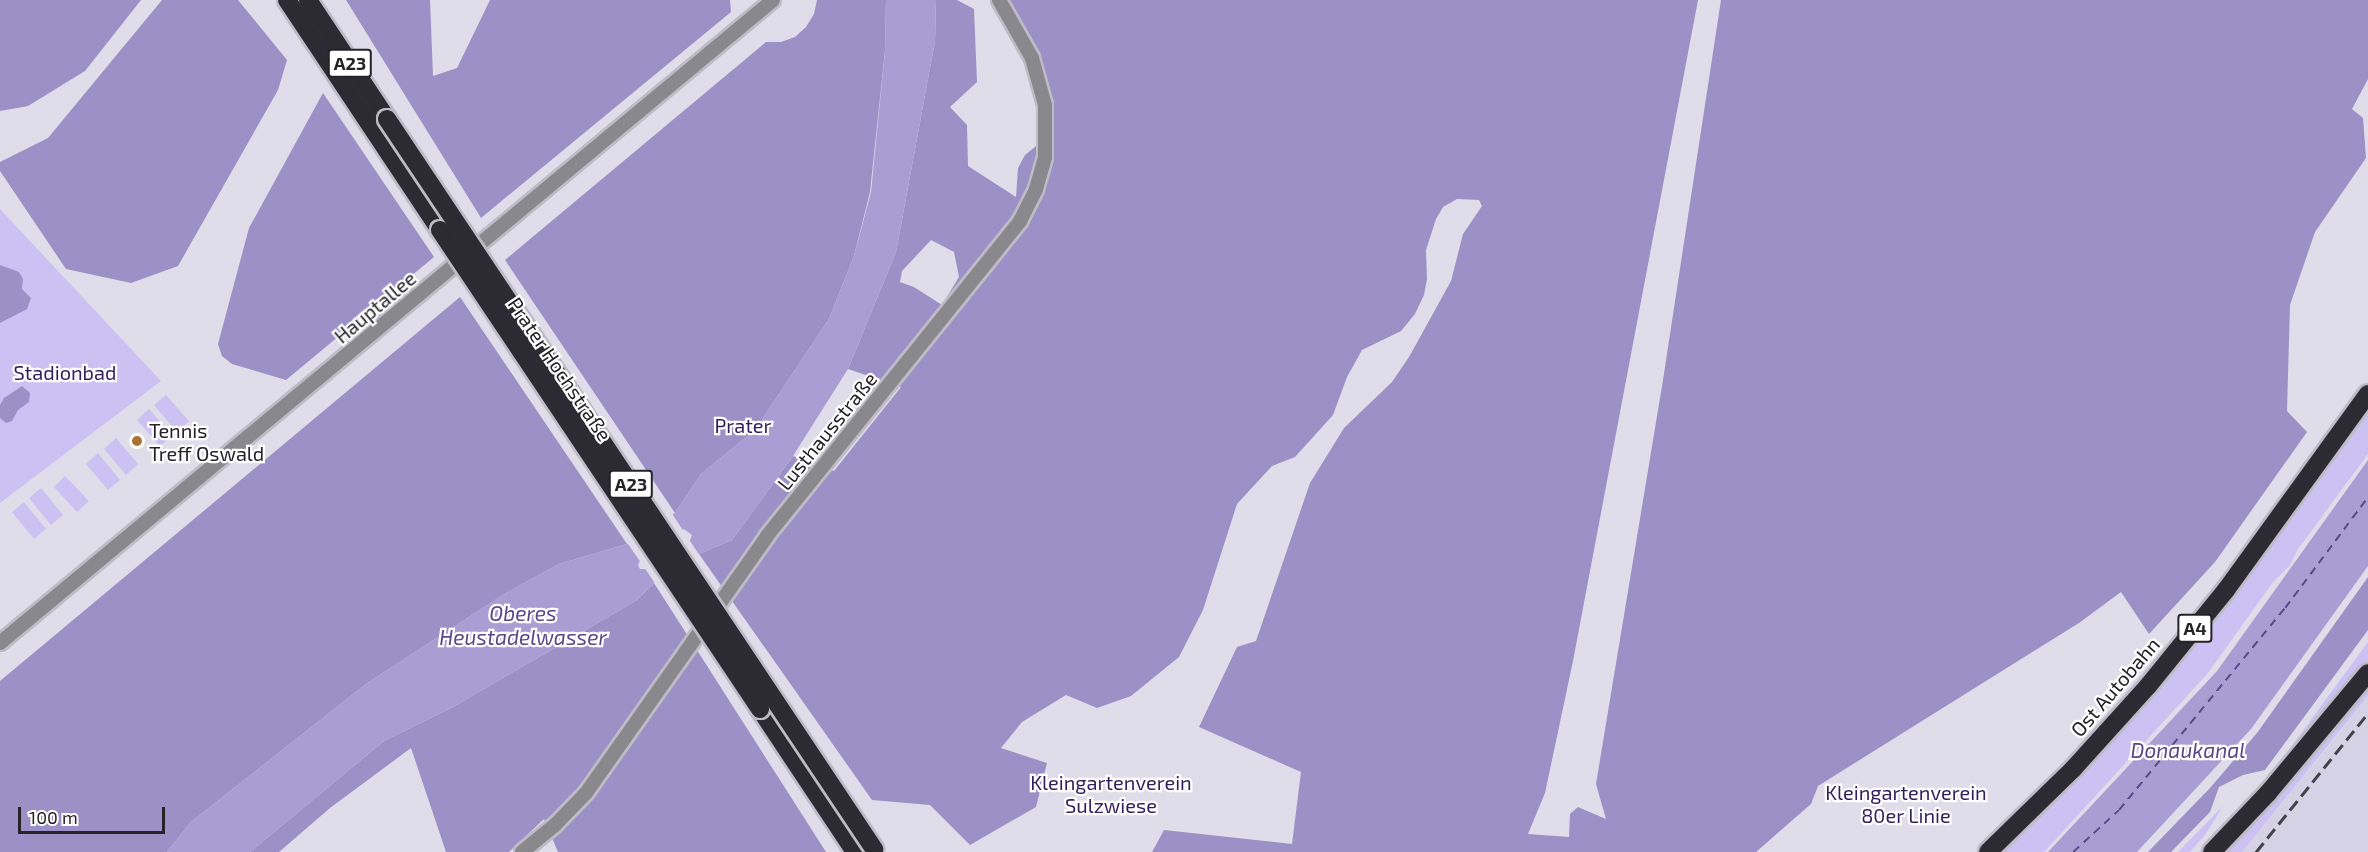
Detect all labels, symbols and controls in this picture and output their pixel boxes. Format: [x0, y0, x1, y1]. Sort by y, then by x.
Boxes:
road number: A23 [328, 48, 372, 78]
street label: Hauptallee [329, 266, 421, 348]
street label: Prater Hochstraße [503, 292, 617, 446]
park label: Stadionbad [14, 360, 116, 384]
street label: Lusthausstraße [772, 367, 882, 495]
park label: Prater [714, 413, 772, 437]
place label: Tennis Treff Oswald [149, 418, 264, 465]
marker: Tennis Treff Oswald [130, 434, 144, 448]
road number: A23 [608, 469, 654, 499]
water label: Oberes Heustadelwasser [439, 600, 607, 650]
road number: A4 [2177, 613, 2213, 643]
street label: Ost Autobahn [2065, 632, 2165, 742]
water label: Donaukanal [2130, 737, 2246, 763]
park label: Kleingartenverein Sulzwiese [1030, 771, 1192, 818]
park label: Kleingartenverein 80er Linie [1825, 781, 1987, 828]
scale bar [21, 795, 168, 833]
text: 100 m [29, 806, 78, 828]

